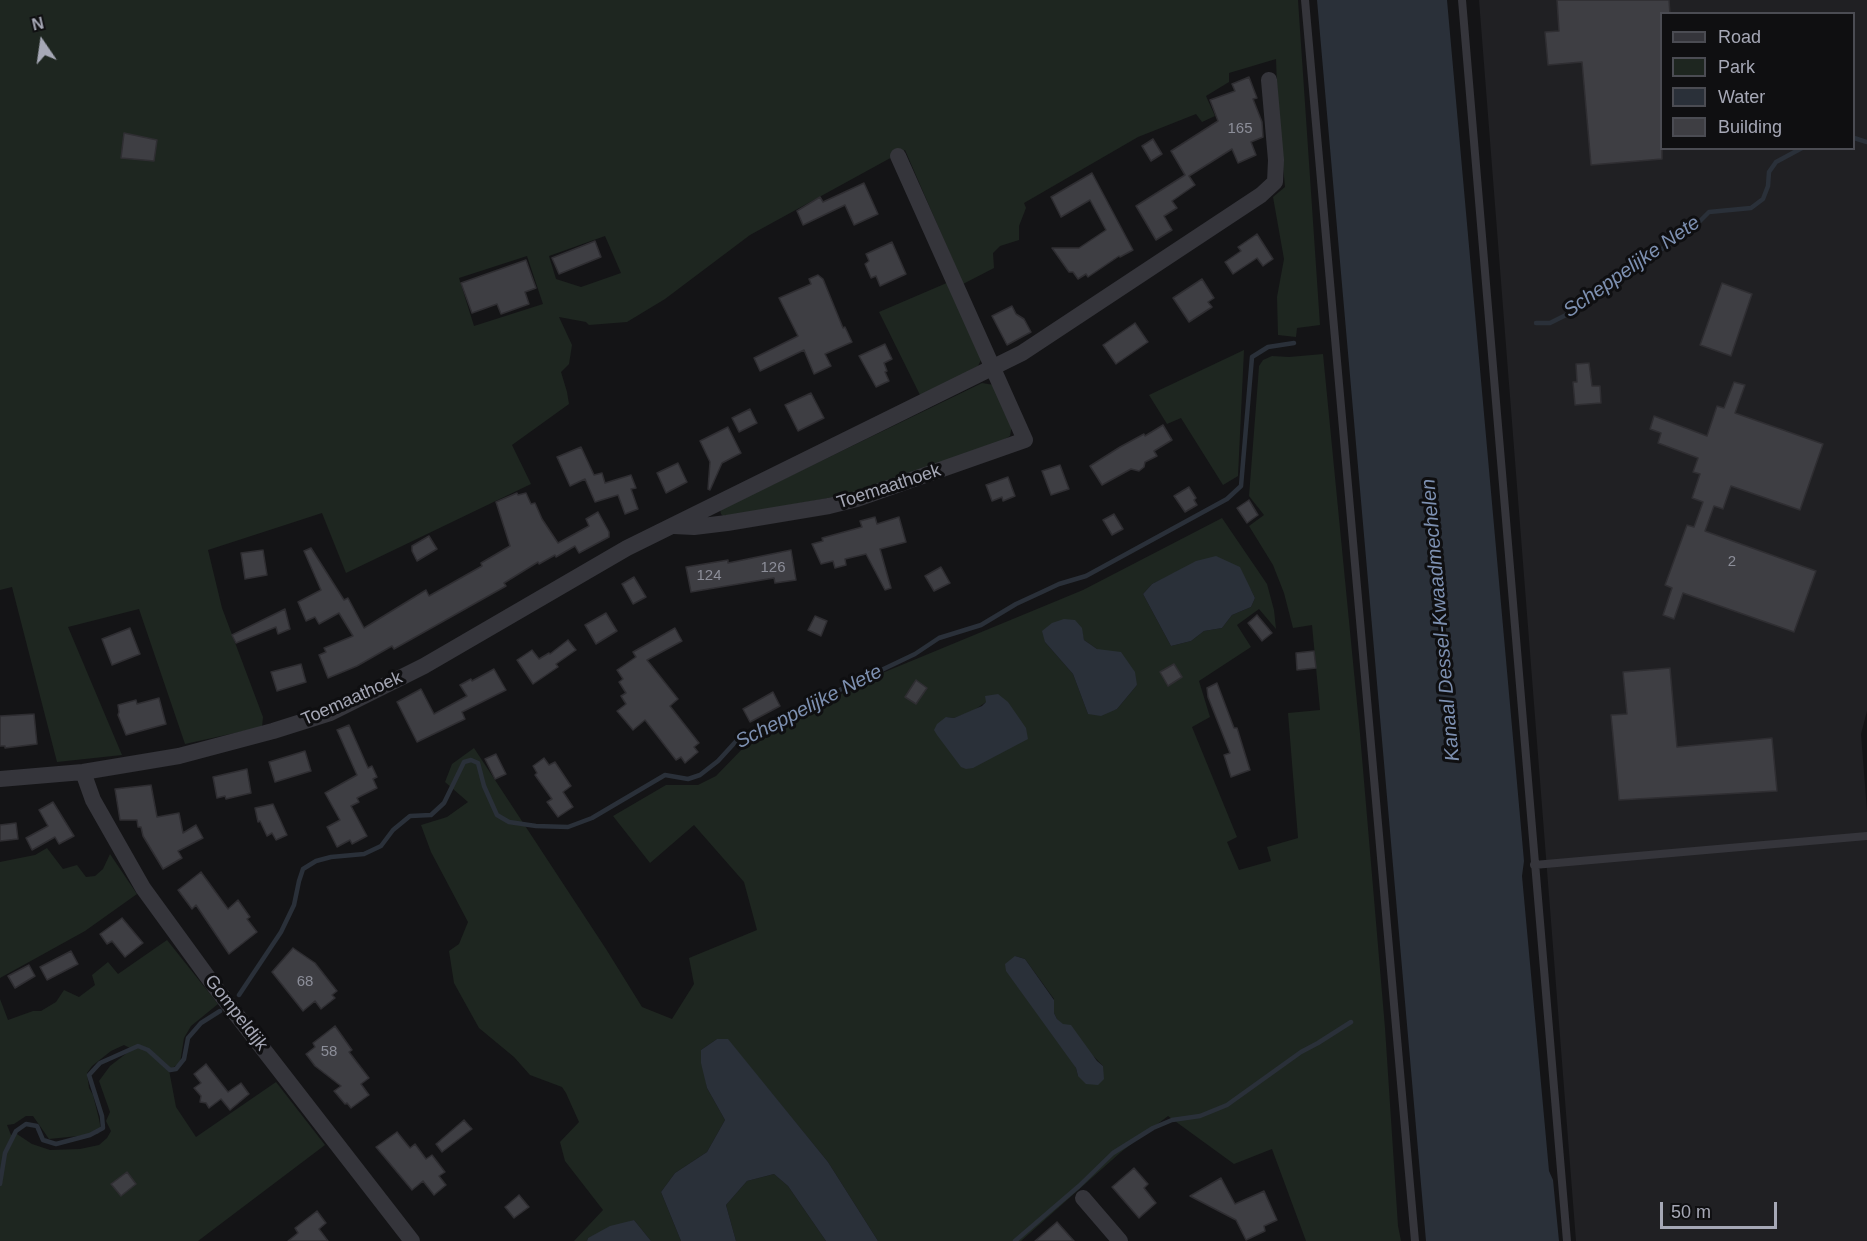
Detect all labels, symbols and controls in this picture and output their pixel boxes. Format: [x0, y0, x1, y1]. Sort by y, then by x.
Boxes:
north arrow [12, 12, 72, 72]
legend [1660, 12, 1855, 150]
text: N [30, 14, 45, 34]
text: Road [1718, 27, 1761, 47]
text: Park [1718, 57, 1755, 77]
text: Water [1718, 87, 1765, 107]
text: Building [1718, 117, 1782, 137]
house number: 165 [1227, 120, 1253, 138]
water label: Scheppelijke Nete [1559, 211, 1705, 323]
street label: Toemaathoek [834, 460, 944, 514]
water label: Kanaal Dessel-Kwaadmechelen [1417, 478, 1465, 762]
house number: 2 [1728, 553, 1736, 571]
house number: 126 [760, 559, 786, 577]
house number: 124 [696, 567, 722, 585]
water label: Scheppelijke Nete [732, 660, 886, 754]
street label: Toemaathoek [298, 667, 406, 731]
street label: Gompeldijk [200, 971, 272, 1055]
house number: 68 [297, 973, 313, 991]
house number: 58 [321, 1043, 337, 1061]
scale bar [1663, 1190, 1780, 1228]
text: 50 m [1671, 1202, 1711, 1222]

